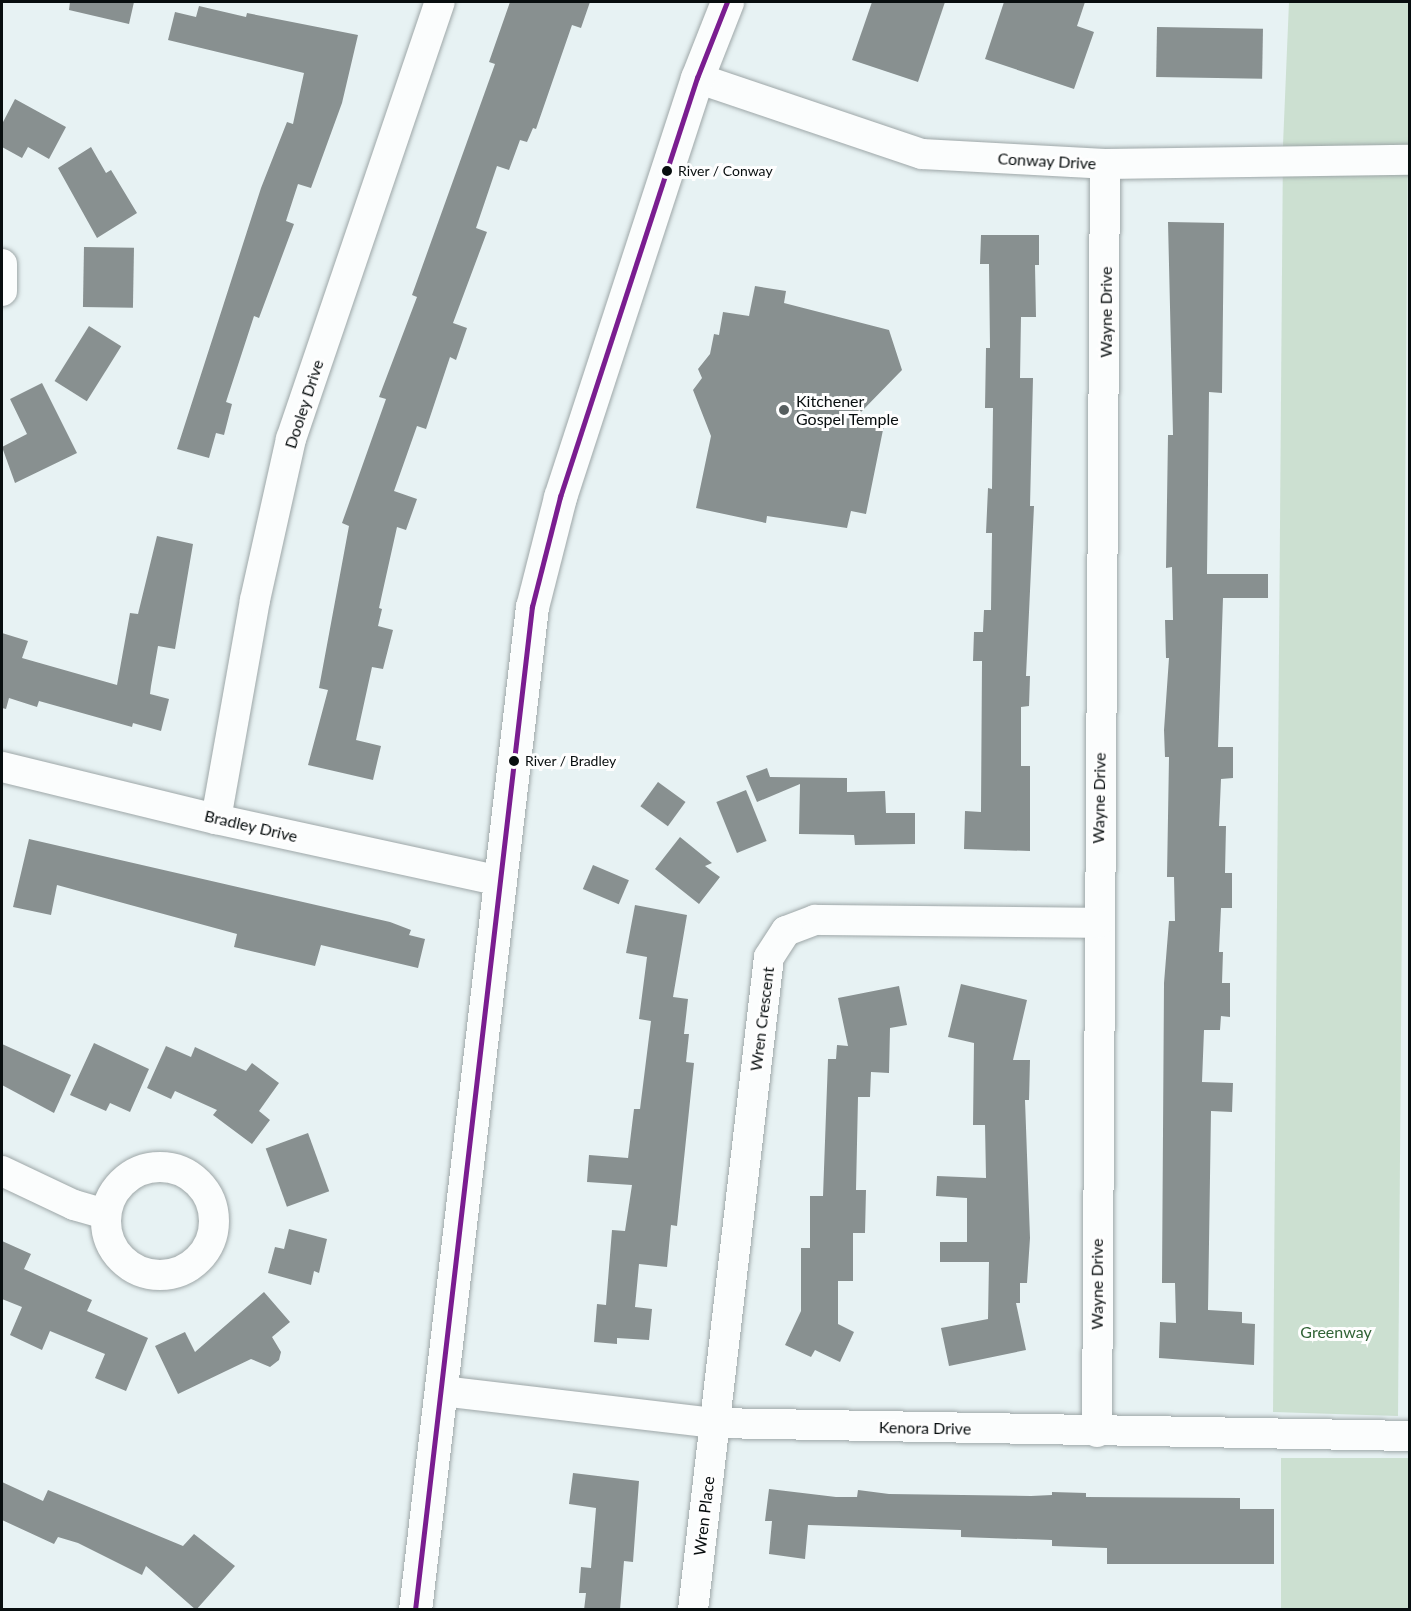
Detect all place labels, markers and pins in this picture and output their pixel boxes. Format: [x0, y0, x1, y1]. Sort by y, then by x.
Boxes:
place label: River / Conway [678, 163, 773, 179]
marker: River / Conway [661, 165, 673, 177]
place label: Kitchener Gospel Temple [796, 391, 899, 429]
marker: Kitchener Gospel Temple [777, 403, 791, 417]
place label: River / Bradley [525, 753, 616, 769]
marker: River / Bradley [508, 755, 520, 767]

